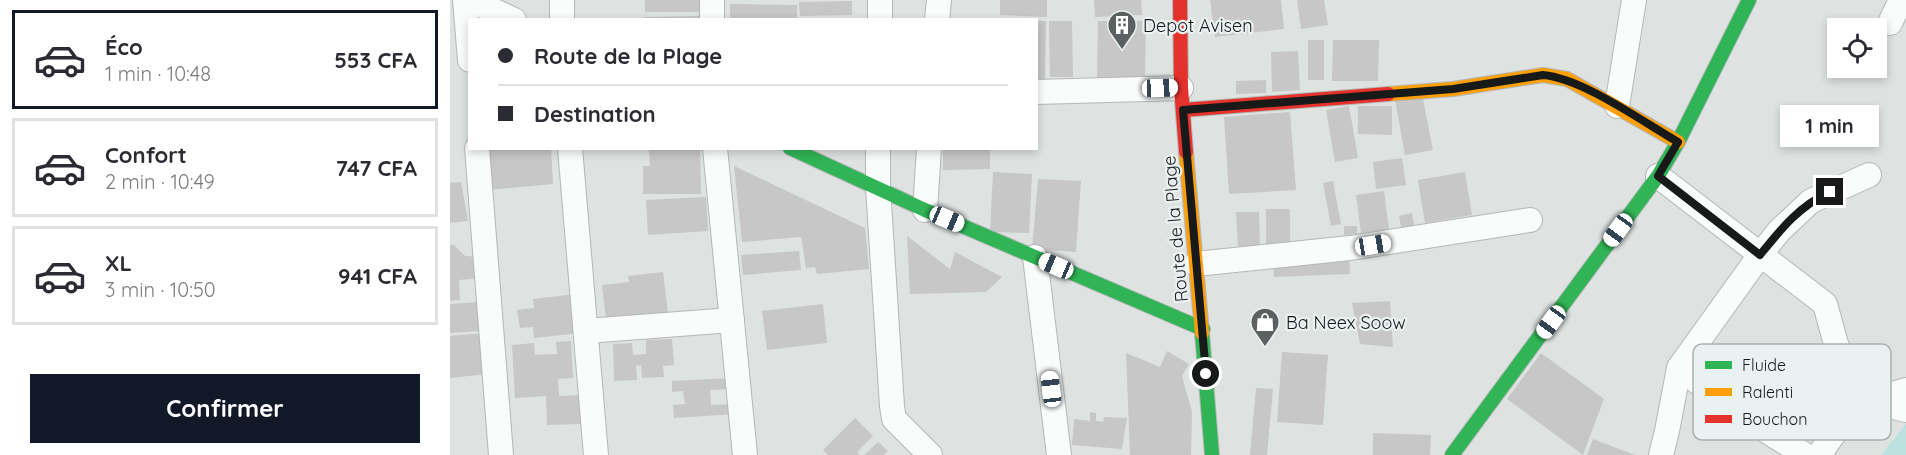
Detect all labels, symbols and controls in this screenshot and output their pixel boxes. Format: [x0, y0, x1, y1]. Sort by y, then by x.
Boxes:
building icon: Depot Avisen [1106, 9, 1138, 51]
place label: Depot Avisen [1143, 14, 1253, 37]
map controls [1827, 18, 1887, 78]
button: locate [1827, 18, 1887, 78]
icon: car [33, 33, 87, 87]
text: Éco [105, 33, 143, 61]
text: Route de la Plage [534, 42, 722, 70]
text: 553 CFA [334, 46, 417, 74]
text: 1 min · 10:48 [105, 61, 211, 86]
car [1142, 78, 1178, 98]
text: Destination [534, 100, 656, 128]
callout: 1 min [1780, 105, 1880, 147]
text: 1 min [1805, 113, 1854, 138]
icon: car [33, 141, 87, 195]
text: Confort [105, 141, 187, 169]
text: 747 CFA [336, 154, 417, 182]
street label: Route de la Plage [1157, 155, 1193, 303]
text: 2 min · 10:49 [105, 169, 215, 194]
route end [1816, 178, 1843, 205]
car [927, 204, 967, 234]
car [1600, 210, 1636, 250]
car [1354, 233, 1392, 257]
icon: car [33, 249, 87, 303]
text: XL [105, 249, 132, 277]
car [1036, 251, 1076, 281]
text: 941 CFA [338, 262, 417, 290]
text: 3 min · 10:50 [105, 277, 216, 302]
car [1533, 302, 1569, 342]
shop icon: Ba Neex Soow [1249, 306, 1281, 348]
place label: Ba Neex Soow [1286, 311, 1406, 334]
legend [1693, 344, 1891, 440]
text: Fluide [1742, 355, 1786, 375]
route start [1192, 360, 1219, 387]
car [1040, 370, 1062, 408]
button: Confirmer [30, 374, 420, 443]
text: Ralenti [1742, 382, 1793, 402]
text: Bouchon [1742, 409, 1807, 429]

